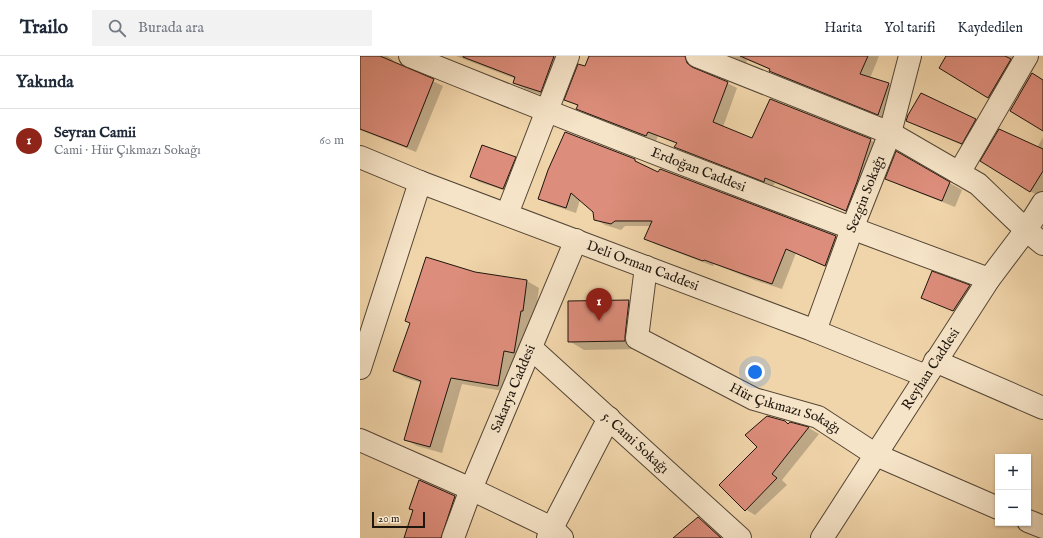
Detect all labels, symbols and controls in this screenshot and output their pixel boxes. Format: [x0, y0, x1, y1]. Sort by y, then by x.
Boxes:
search box [92, 10, 372, 46]
text: Trailo [20, 16, 68, 40]
icon: search [106, 17, 128, 39]
text: Burada ara [138, 18, 204, 37]
text: Harita [824, 19, 862, 37]
text: Yol tarifi [884, 19, 936, 37]
text: Kaydedilen [958, 19, 1023, 37]
text: Yakında [16, 72, 74, 93]
text: Seyran Camii [54, 123, 136, 142]
text: 1 [27, 132, 31, 149]
text: 60 m [319, 132, 344, 149]
text: Cami · Hür Çıkmazı Sokağı [54, 142, 201, 159]
street label: Erdoğan Caddesi [648, 144, 749, 196]
street label: Sezgin Sokağı [842, 153, 889, 235]
street label: Deli Orman Caddesi [584, 237, 702, 295]
pin: 1 [586, 288, 612, 321]
street label: Reyhan Caddesi [898, 324, 964, 413]
street label: Sakarya Caddesi [487, 342, 540, 436]
your location [745, 362, 765, 382]
street label: Hür Çıkmazı Sokağı [726, 379, 844, 438]
street label: 5. Cami Sokağı [598, 408, 673, 478]
map controls [995, 454, 1031, 526]
button: + [995, 454, 1031, 490]
button: − [995, 490, 1031, 526]
scale bar [372, 510, 425, 529]
text: 20 m [378, 512, 399, 526]

